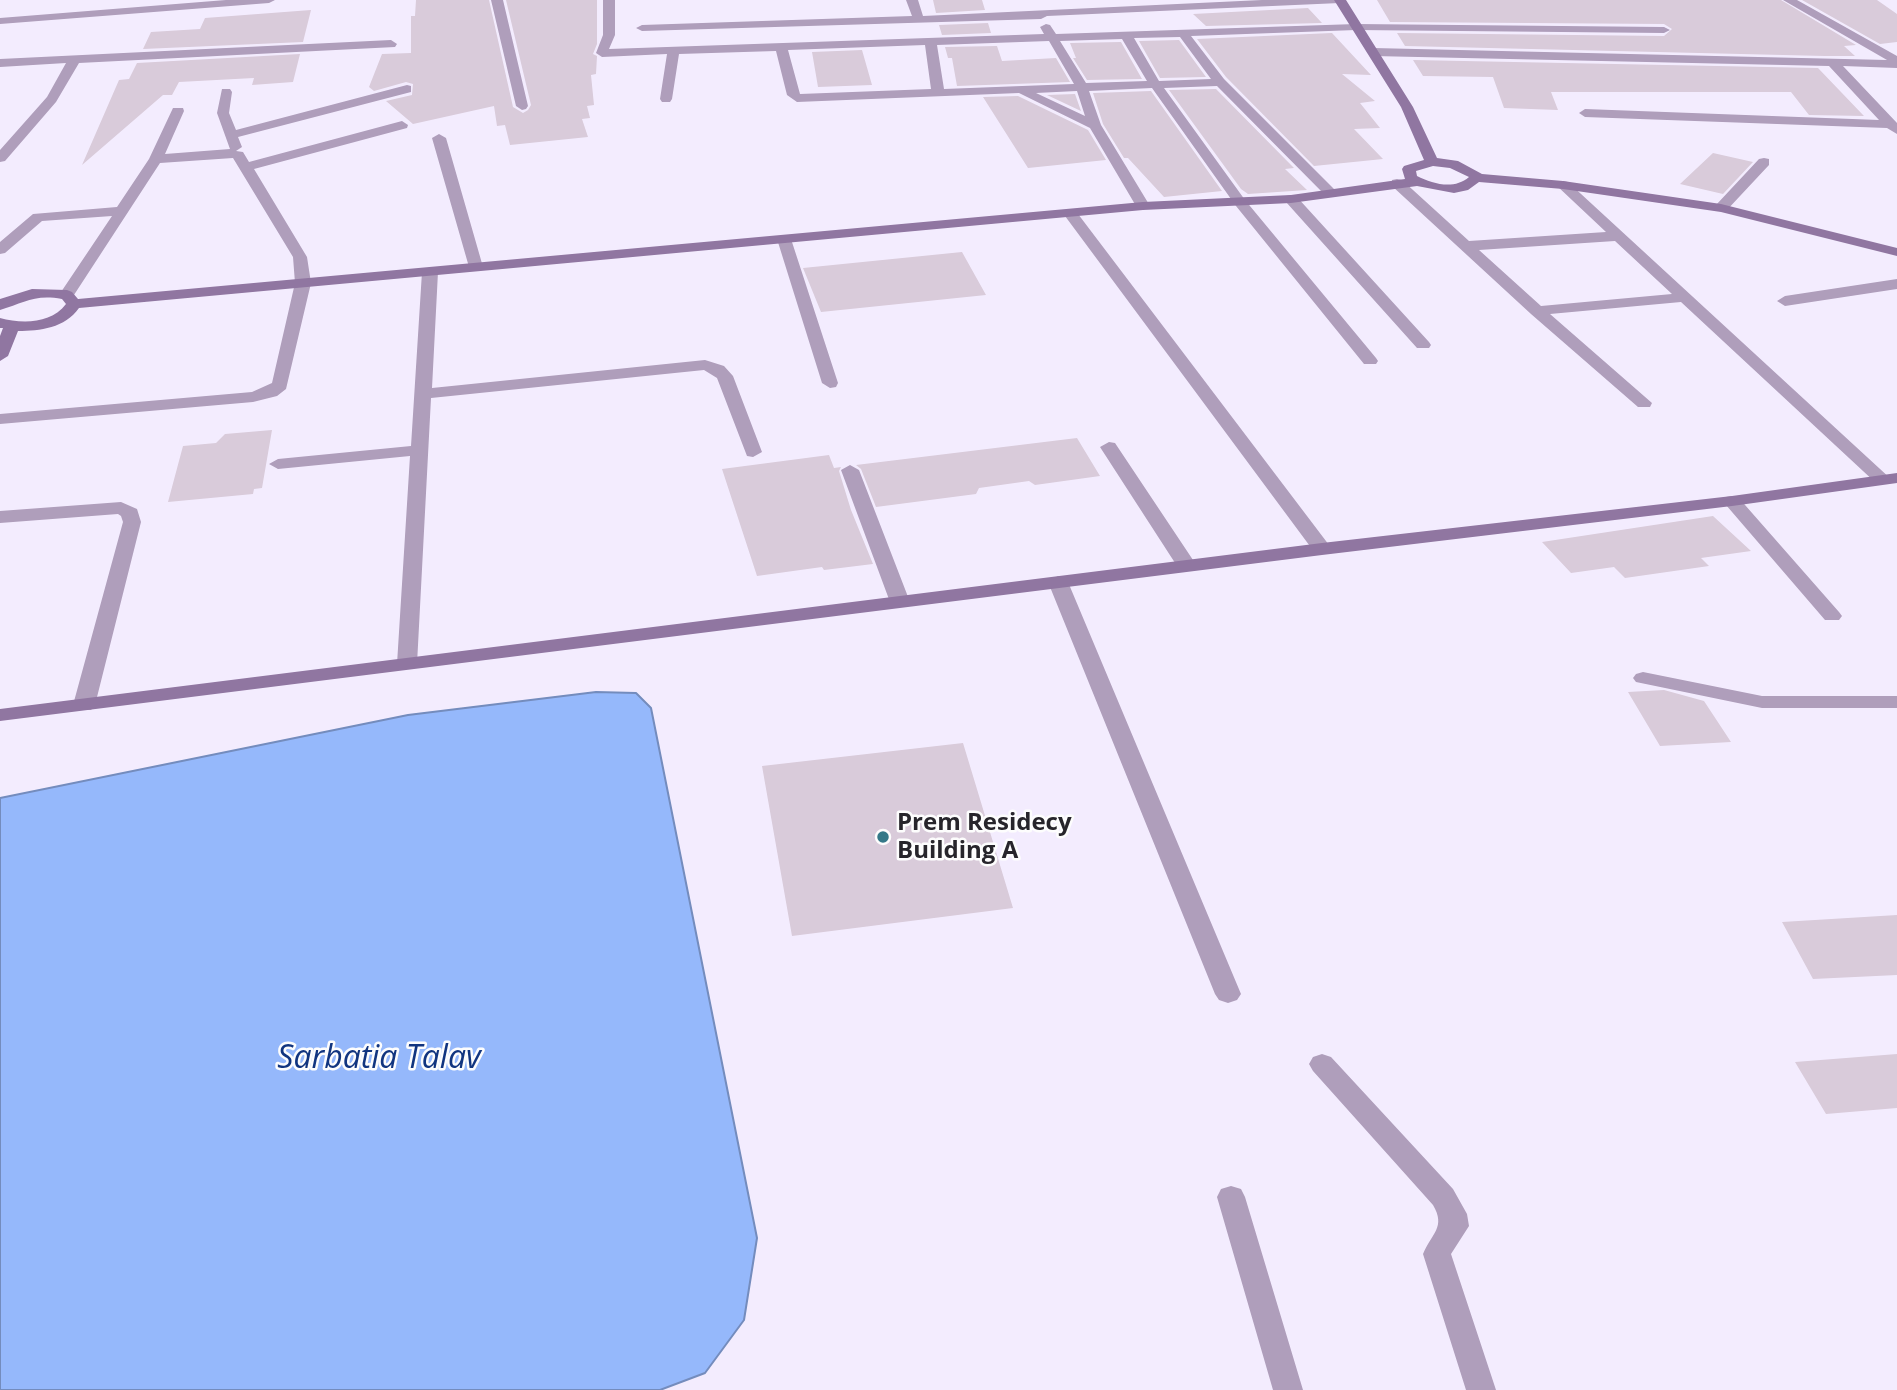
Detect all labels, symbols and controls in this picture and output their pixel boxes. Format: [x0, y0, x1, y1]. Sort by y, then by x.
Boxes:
place label: Prem Residecy Building A [897, 809, 1072, 865]
marker: Prem Residecy Building A [875, 829, 891, 845]
water label: Sarbatia Talav [277, 1040, 481, 1078]

